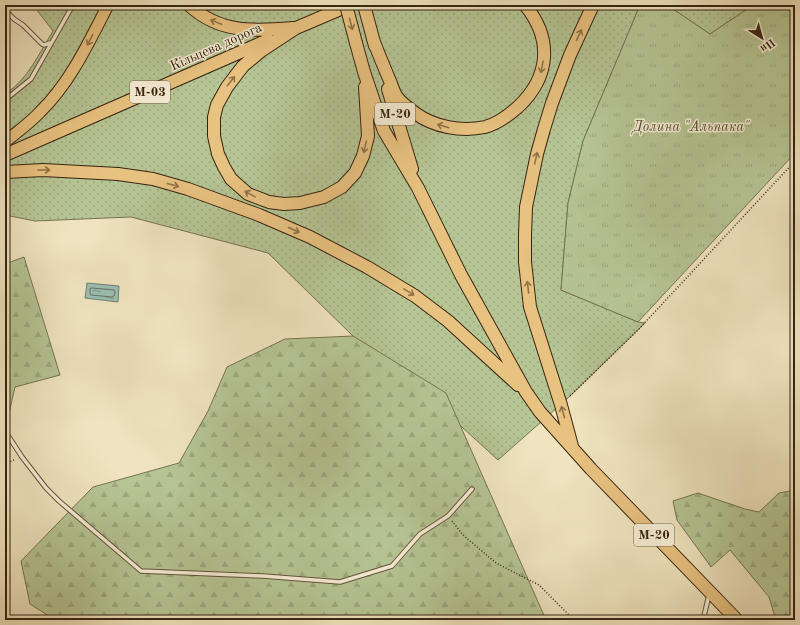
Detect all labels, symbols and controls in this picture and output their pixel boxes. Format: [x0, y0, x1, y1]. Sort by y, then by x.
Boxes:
one-way arrow [348, 17, 355, 30]
one-way arrow [210, 18, 222, 25]
north arrow [742, 18, 782, 58]
street label: Кільцева дорога [168, 20, 264, 74]
one-way arrow [576, 30, 583, 42]
one-way arrow [86, 34, 93, 46]
text: Пн [758, 36, 776, 54]
one-way arrow [538, 60, 546, 73]
one-way arrow [227, 76, 235, 87]
road number: М-03 [130, 81, 170, 103]
road number: М-20 [375, 103, 415, 125]
park label: Долина "Альпака" [630, 120, 750, 135]
one-way arrow [436, 122, 449, 129]
one-way arrow [361, 140, 369, 153]
one-way arrow [533, 152, 541, 165]
one-way arrow [37, 166, 50, 174]
one-way arrow [166, 181, 179, 189]
one-way arrow [245, 189, 257, 197]
one-way arrow [288, 227, 300, 234]
one-way arrow [524, 281, 532, 294]
one-way arrow [403, 288, 415, 296]
one-way arrow [558, 406, 566, 419]
road number: М-20 [634, 524, 674, 546]

